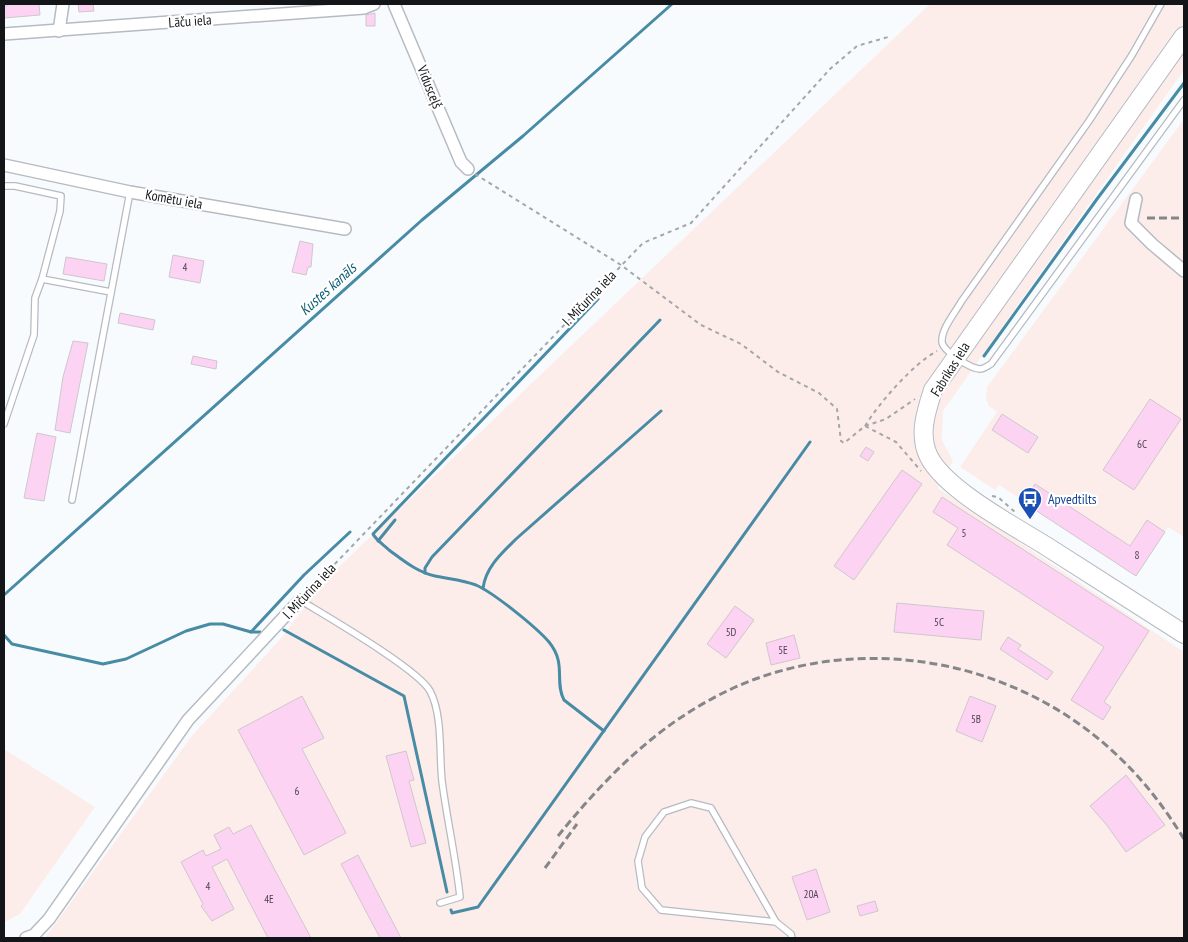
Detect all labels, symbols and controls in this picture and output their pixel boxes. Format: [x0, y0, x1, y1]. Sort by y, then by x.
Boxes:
street label: Lāču iela [168, 11, 212, 31]
street label: Vidusceļš [413, 62, 447, 111]
street label: Komētu iela [144, 185, 204, 213]
water label: Kustes kanāls [295, 257, 361, 319]
house number: 4 [183, 260, 188, 274]
street label: I. Mičurina iela [558, 267, 620, 329]
street label: Fabrikas iela [926, 338, 974, 400]
house number: 6C [1137, 437, 1147, 451]
bus stop icon: Apvedtilts [1017, 486, 1043, 520]
place label: Apvedtilts [1048, 490, 1097, 508]
house number: 5 [962, 526, 967, 540]
house number: 8 [1135, 548, 1140, 562]
street label: I. Mičurina iela [279, 559, 339, 623]
house number: 5C [934, 615, 944, 629]
house number: 5D [726, 625, 737, 639]
house number: 5E [778, 643, 788, 657]
house number: 5B [971, 712, 981, 726]
house number: 6 [295, 784, 300, 798]
house number: 4 [206, 879, 211, 893]
house number: 20A [803, 887, 819, 901]
house number: 4E [264, 892, 274, 906]

